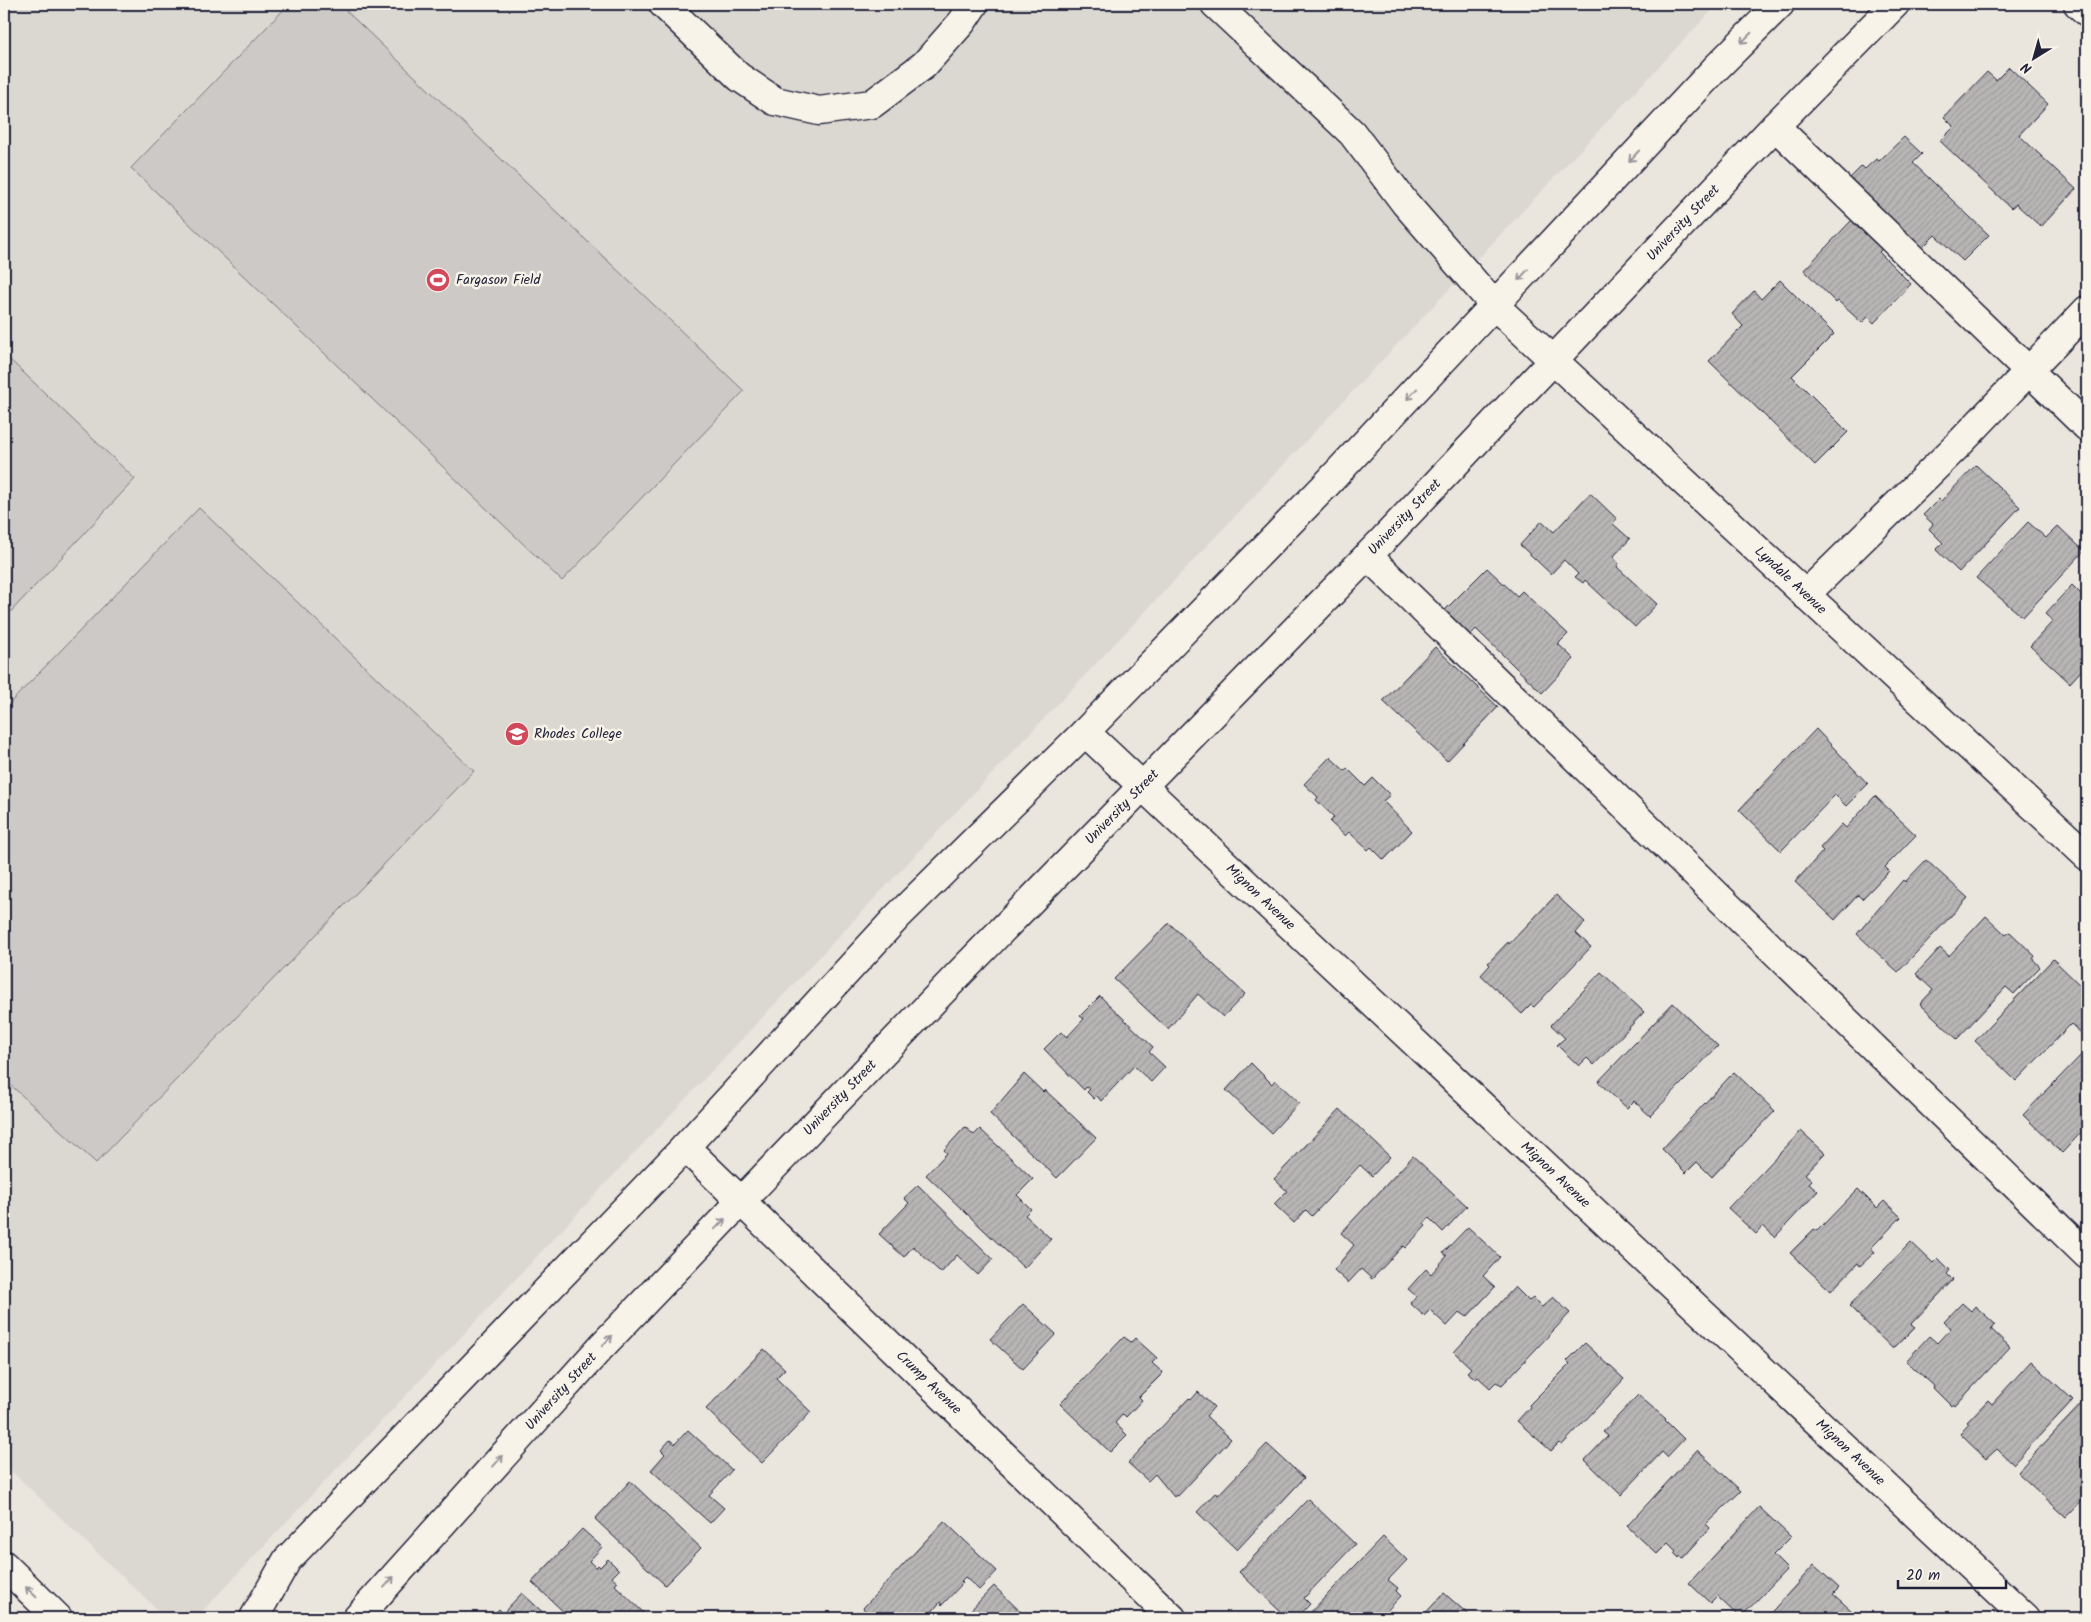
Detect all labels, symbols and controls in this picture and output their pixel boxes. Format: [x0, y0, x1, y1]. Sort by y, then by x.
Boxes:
one-way arrow [1740, 32, 1752, 44]
north arrow [2008, 32, 2058, 82]
text: N [2017, 56, 2037, 79]
one-way arrow [1628, 150, 1640, 162]
street label: University Street [1641, 179, 1725, 266]
sports icon: Fargason Field [425, 267, 451, 293]
place label: Fargason Field [456, 269, 542, 291]
one-way arrow [1517, 269, 1529, 281]
one-way arrow [1406, 387, 1418, 400]
street label: University Street [1363, 473, 1447, 560]
street label: Lyndale Avenue [1749, 541, 1832, 620]
school or university icon: Rhodes College [504, 721, 530, 747]
place label: Rhodes College [534, 723, 622, 745]
street label: University Street [1080, 764, 1165, 850]
street label: Mignon Avenue [1220, 859, 1301, 936]
street label: University Street [798, 1054, 883, 1141]
street label: Mignon Avenue [1515, 1136, 1596, 1214]
one-way arrow [714, 1218, 726, 1230]
one-way arrow [601, 1334, 613, 1347]
street label: Crump Avenue [891, 1345, 967, 1420]
street label: University Street [520, 1347, 603, 1435]
street label: Mignon Avenue [1810, 1414, 1891, 1492]
one-way arrow [492, 1455, 504, 1468]
scale bar [1898, 1557, 2006, 1589]
text: 20 m [1906, 1564, 1940, 1588]
one-way arrow [383, 1576, 395, 1589]
one-way arrow [25, 1586, 37, 1598]

